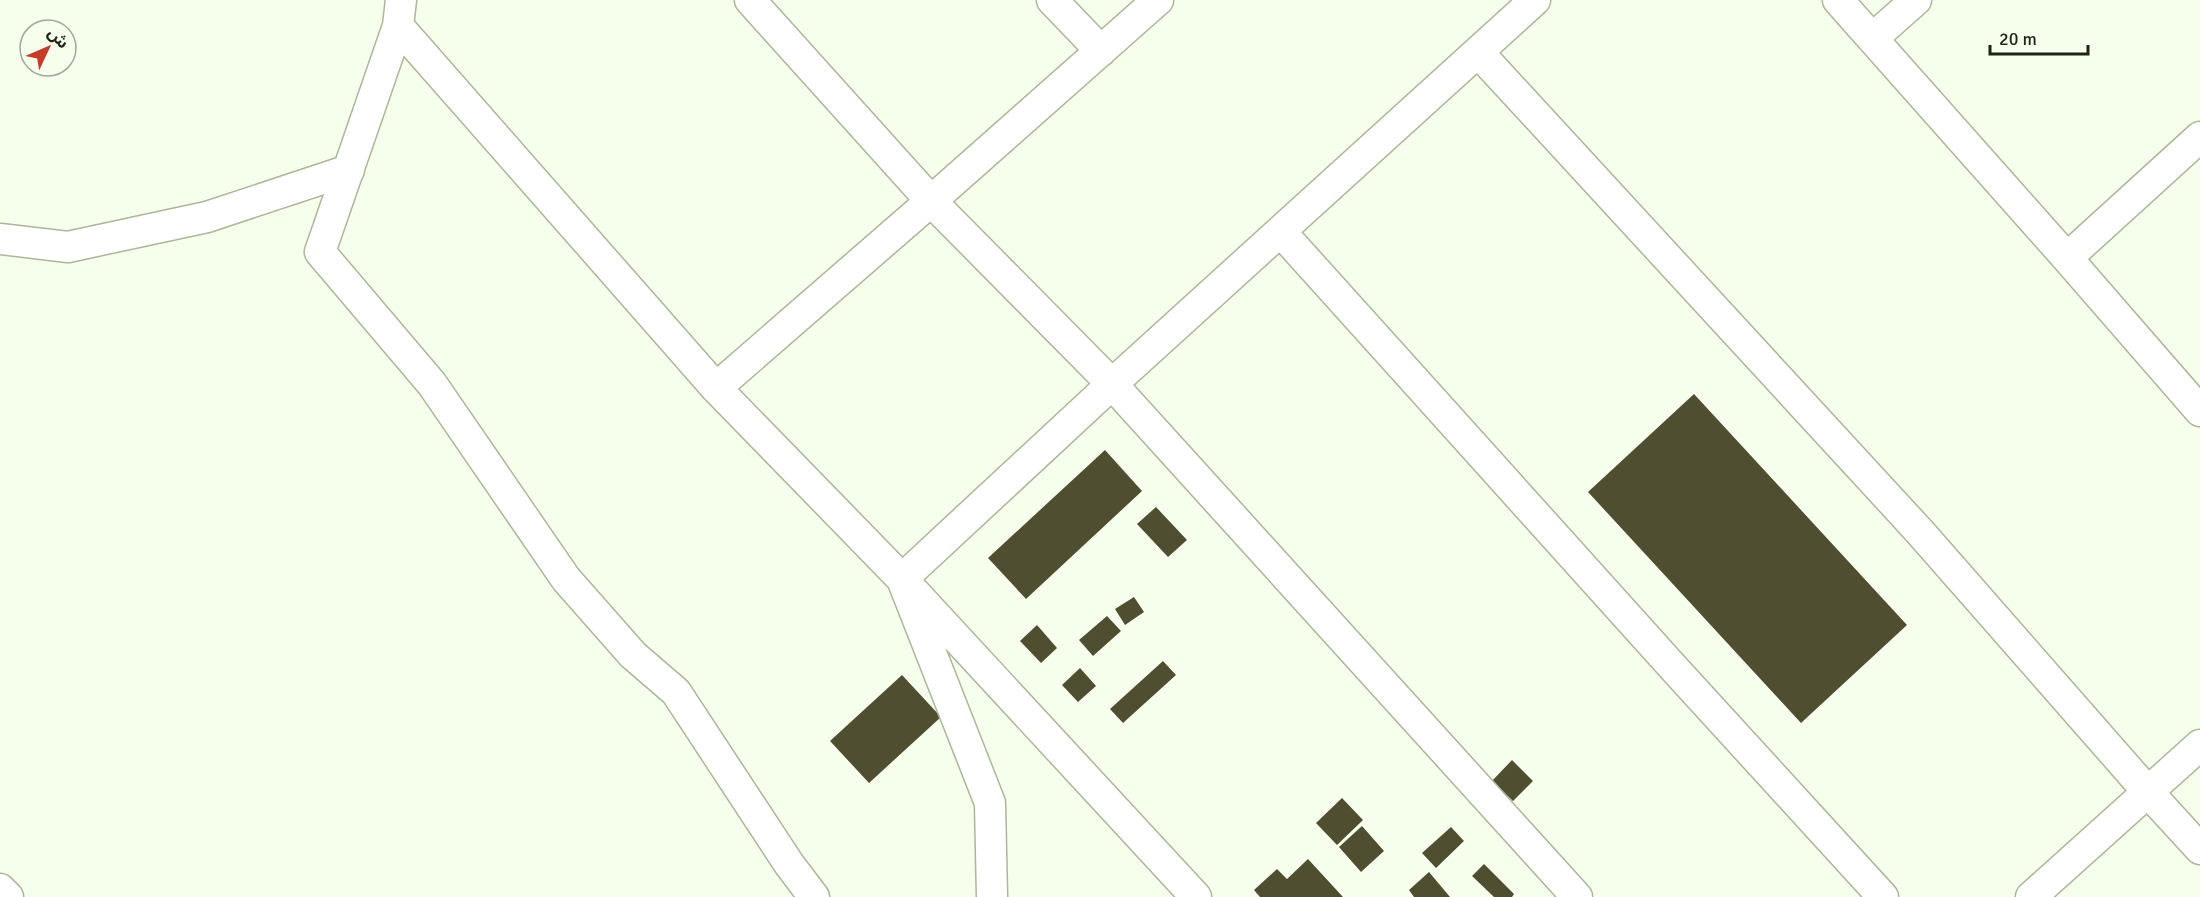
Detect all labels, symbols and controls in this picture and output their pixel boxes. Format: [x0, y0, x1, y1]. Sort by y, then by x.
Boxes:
north arrow [18, 18, 78, 78]
scale bar [1990, 18, 2088, 56]
text: ش [43, 23, 73, 53]
text: 20 m [1999, 28, 2037, 50]

